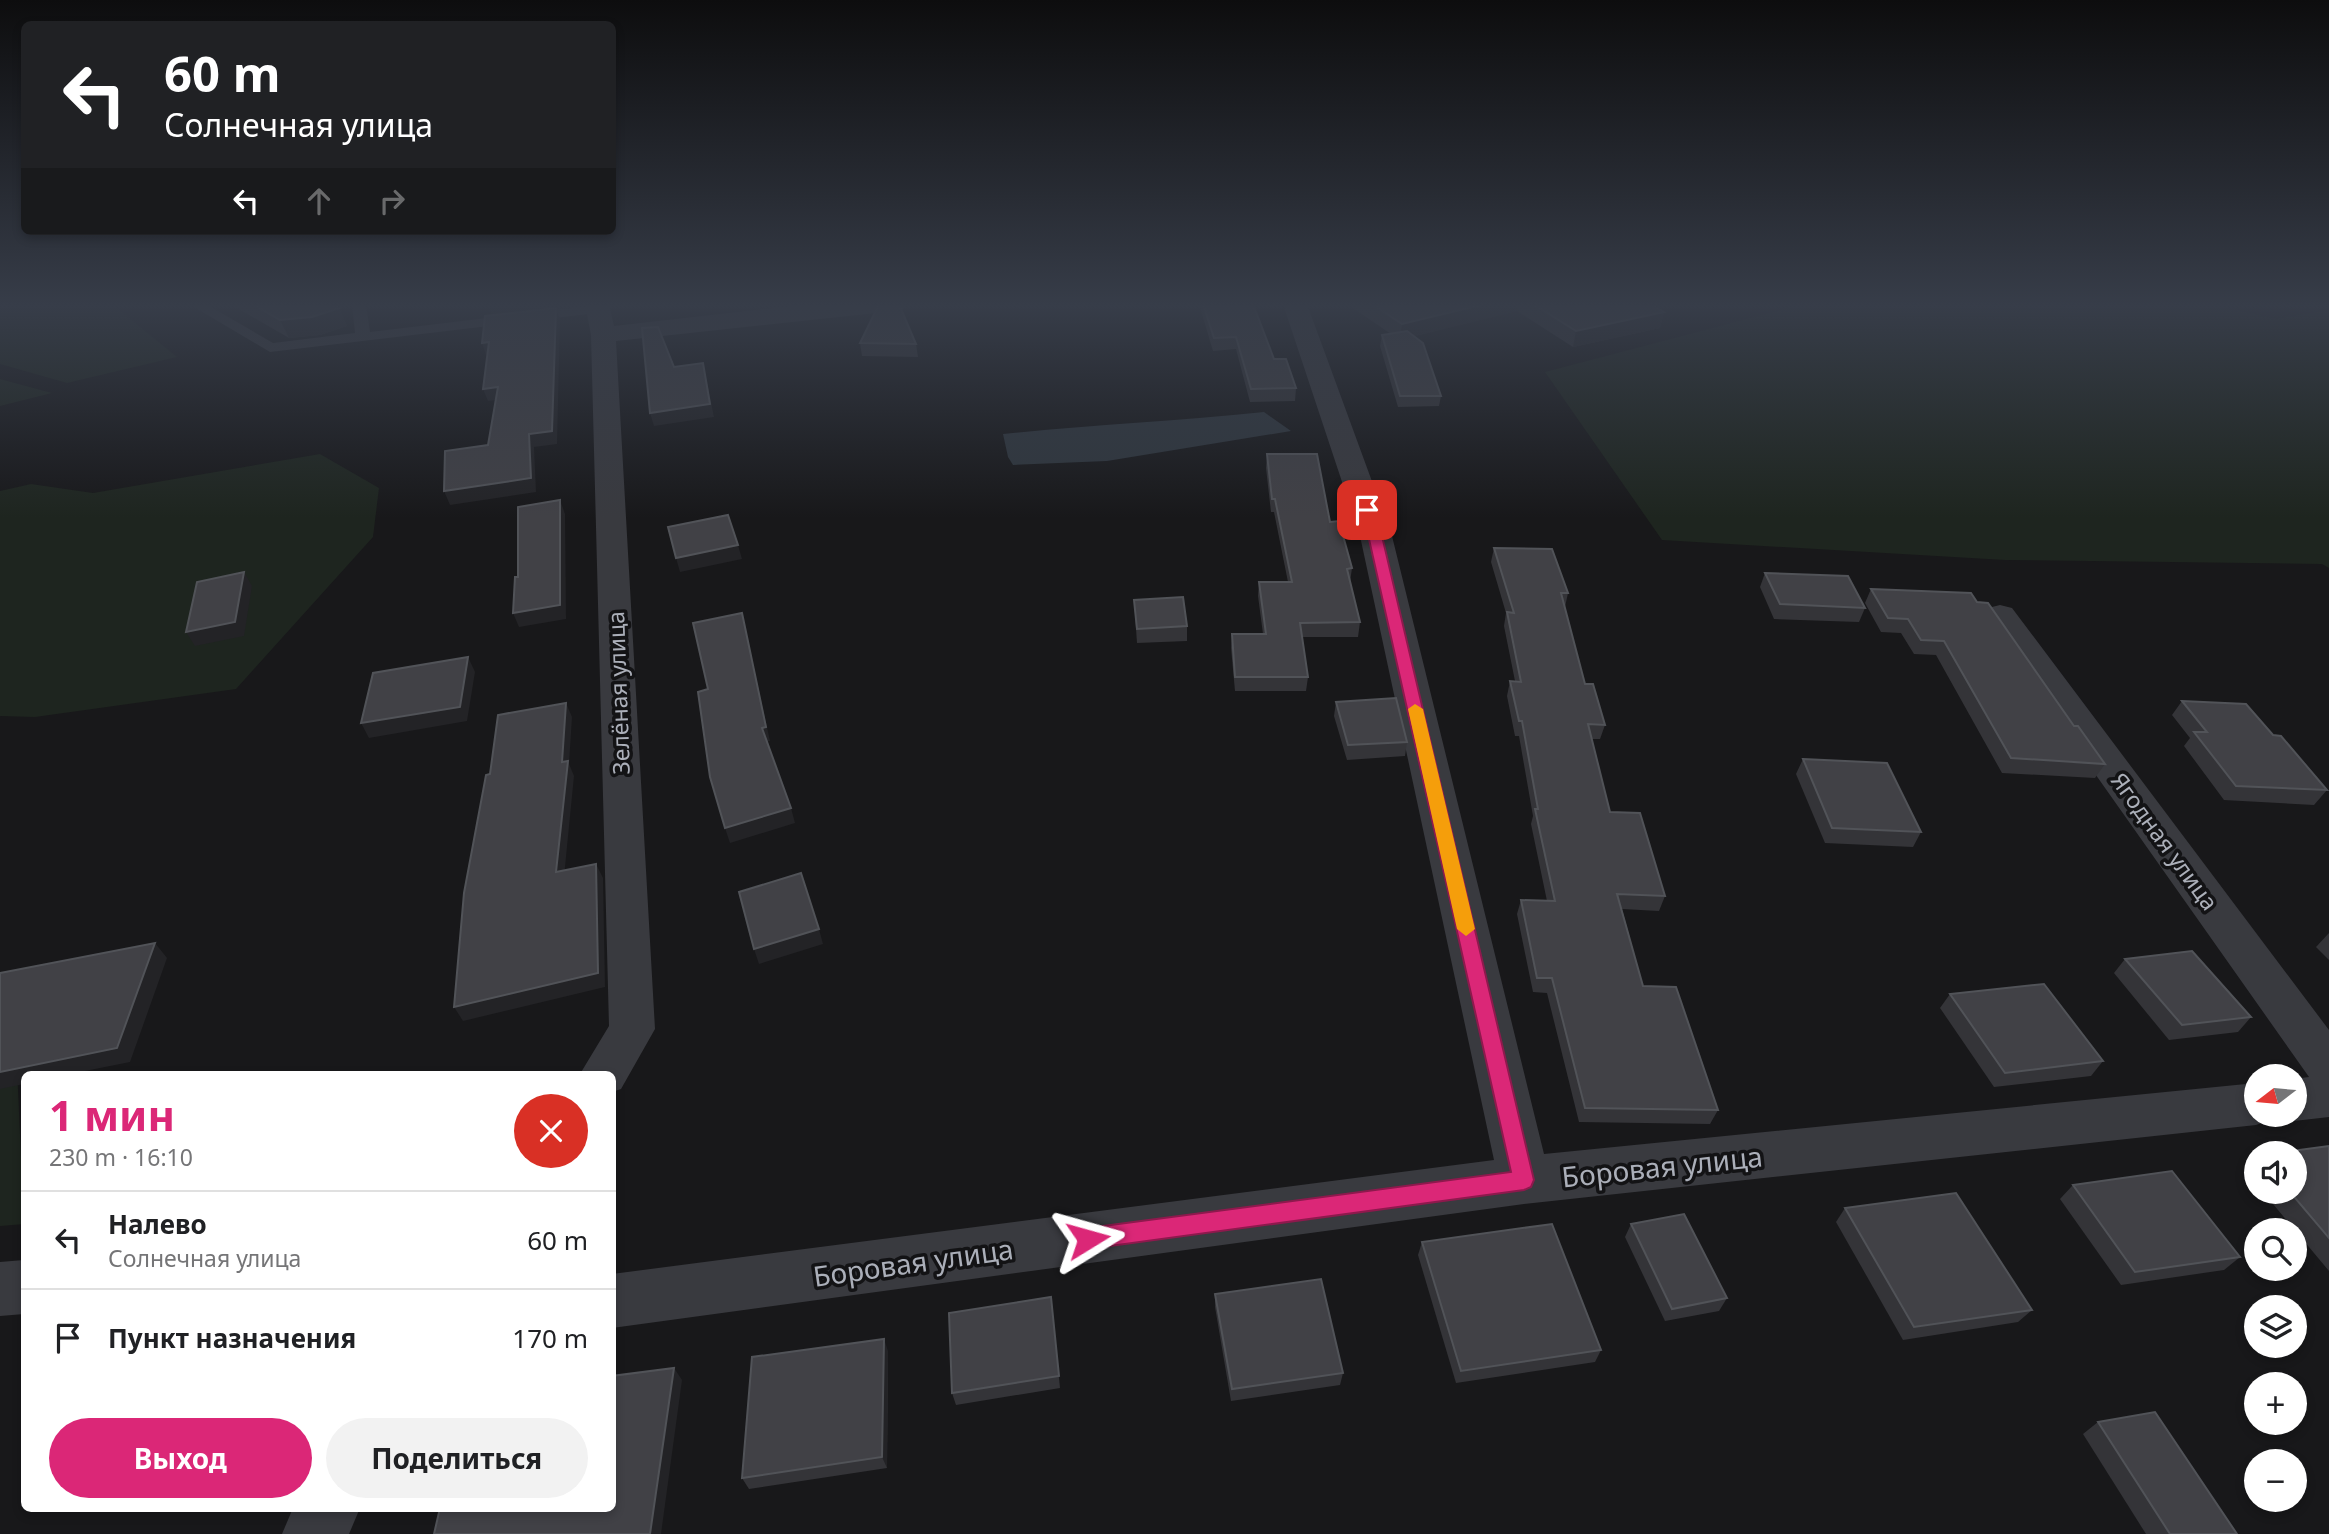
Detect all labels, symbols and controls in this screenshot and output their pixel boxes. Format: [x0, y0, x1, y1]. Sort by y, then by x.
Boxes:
text: 60 m [164, 40, 281, 106]
icon: left [49, 49, 140, 140]
text: Солнечная улица [164, 103, 433, 146]
icon: left [227, 182, 265, 220]
icon: ahead [300, 182, 338, 220]
icon: right [373, 182, 411, 220]
pin [1337, 480, 1397, 540]
icon: arrive [1348, 491, 1386, 529]
street label: Зелёная улица [599, 611, 637, 775]
street label: Ягодная улица [2104, 766, 2226, 916]
north arrow [2244, 1064, 2306, 1127]
map controls [2244, 1064, 2307, 1512]
text: 1 мин [49, 1086, 175, 1143]
button: close [514, 1094, 588, 1168]
street label: Боровая улица [1560, 1137, 1764, 1195]
text: 230 m · 16:10 [49, 1141, 193, 1173]
button: sound [2244, 1141, 2307, 1204]
position arrow [1051, 1202, 1125, 1276]
text: Налево [108, 1206, 207, 1242]
button: search [2244, 1218, 2307, 1281]
icon: left [49, 1221, 87, 1259]
text: 60 m [527, 1222, 588, 1258]
street label: Боровая улица [811, 1229, 1015, 1295]
text: Солнечная улица [108, 1242, 301, 1274]
button: layers [2244, 1295, 2307, 1358]
icon: arrive [49, 1319, 87, 1357]
text: Пункт назначения [108, 1320, 356, 1356]
text: 170 m [512, 1320, 588, 1356]
button: + [2244, 1372, 2307, 1435]
button: Выход [49, 1418, 312, 1498]
button: Поделиться [326, 1418, 588, 1498]
button: − [2244, 1449, 2307, 1512]

